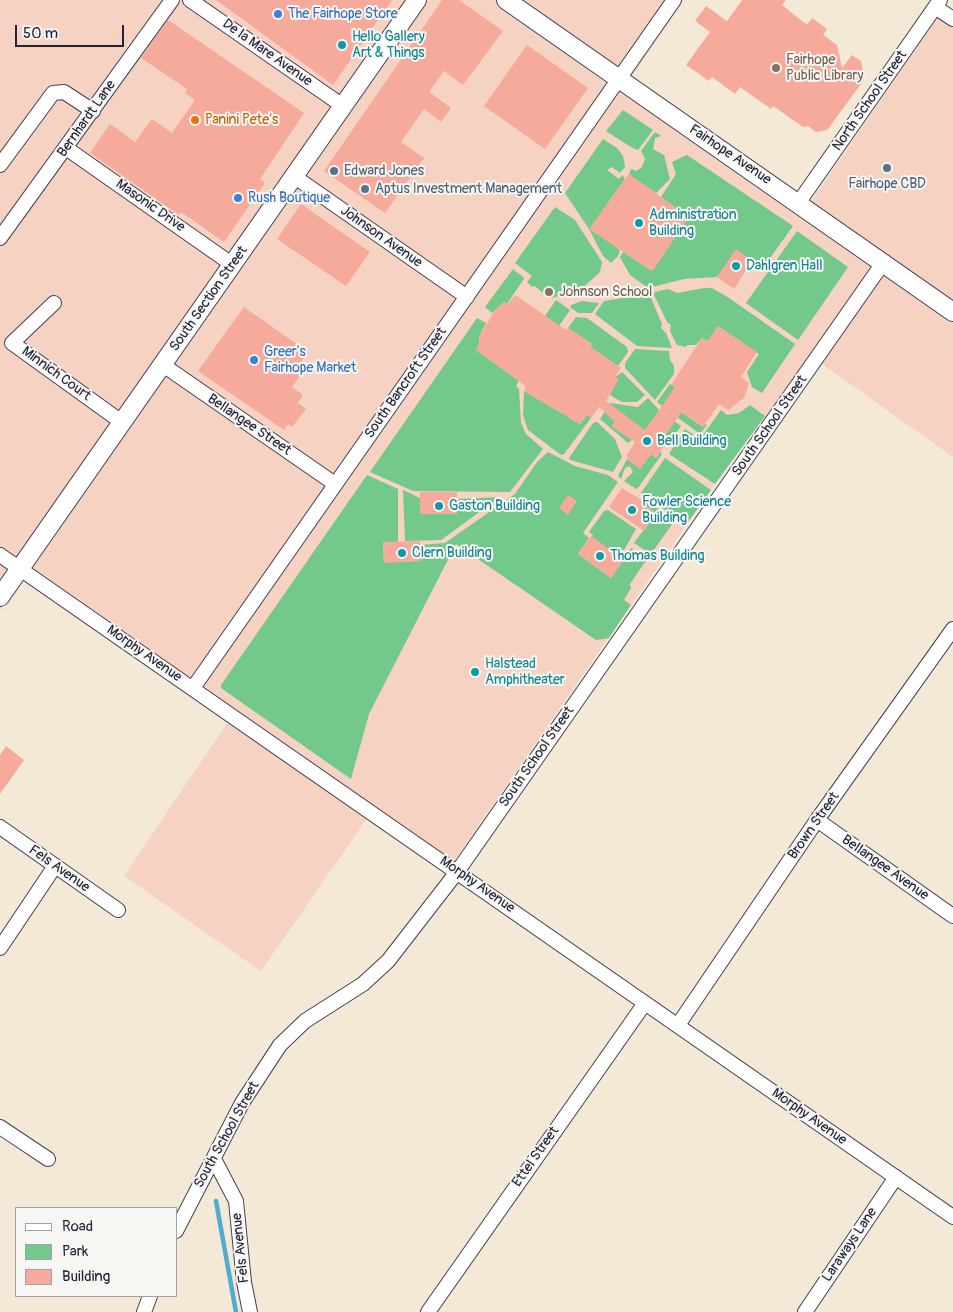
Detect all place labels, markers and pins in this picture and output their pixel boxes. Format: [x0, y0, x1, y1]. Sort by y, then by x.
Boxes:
place label: The Fairhope Store [288, 6, 398, 22]
marker: The Fairhope Store [272, 8, 284, 20]
place label: Hello Gallery Art & Things [352, 29, 425, 62]
marker: Hello Gallery Art & Things [336, 39, 348, 51]
place label: Fairhope Public Library [786, 52, 863, 84]
marker: Fairhope Public Library [770, 62, 782, 74]
place label: Panini Pete's [205, 112, 278, 128]
marker: Panini Pete's [189, 114, 201, 126]
marker: Fairhope CBD [881, 162, 893, 174]
place label: Edward Jones [344, 163, 424, 179]
marker: Edward Jones [328, 165, 340, 177]
place label: Fairhope CBD [848, 176, 926, 192]
place label: Aptus Investment Management [375, 181, 562, 197]
marker: Aptus Investment Management [359, 183, 371, 195]
place label: Rush Boutique [248, 190, 330, 206]
marker: Rush Boutique [232, 192, 244, 204]
place label: Administration Building [649, 207, 737, 240]
marker: Administration Building [633, 217, 645, 229]
place label: Dahlgren Hall [746, 258, 823, 274]
marker: Dahlgren Hall [730, 260, 742, 272]
place label: Johnson School [559, 284, 652, 300]
marker: Johnson School [543, 286, 555, 298]
place label: Greer's Fairhope Market [264, 344, 356, 377]
marker: Greer's Fairhope Market [248, 354, 260, 366]
place label: Bell Building [657, 433, 726, 449]
marker: Bell Building [641, 435, 653, 447]
place label: Fowler Science Building [642, 494, 731, 526]
place label: Gaston Building [449, 498, 540, 514]
marker: Gaston Building [433, 500, 445, 512]
marker: Fowler Science Building [626, 504, 638, 516]
place label: Clern Building [412, 545, 492, 561]
marker: Clern Building [396, 547, 408, 559]
place label: Thomas Building [610, 548, 705, 564]
marker: Thomas Building [594, 550, 606, 562]
place label: Halstead Amphitheater [485, 656, 565, 689]
marker: Halstead Amphitheater [469, 666, 481, 678]

